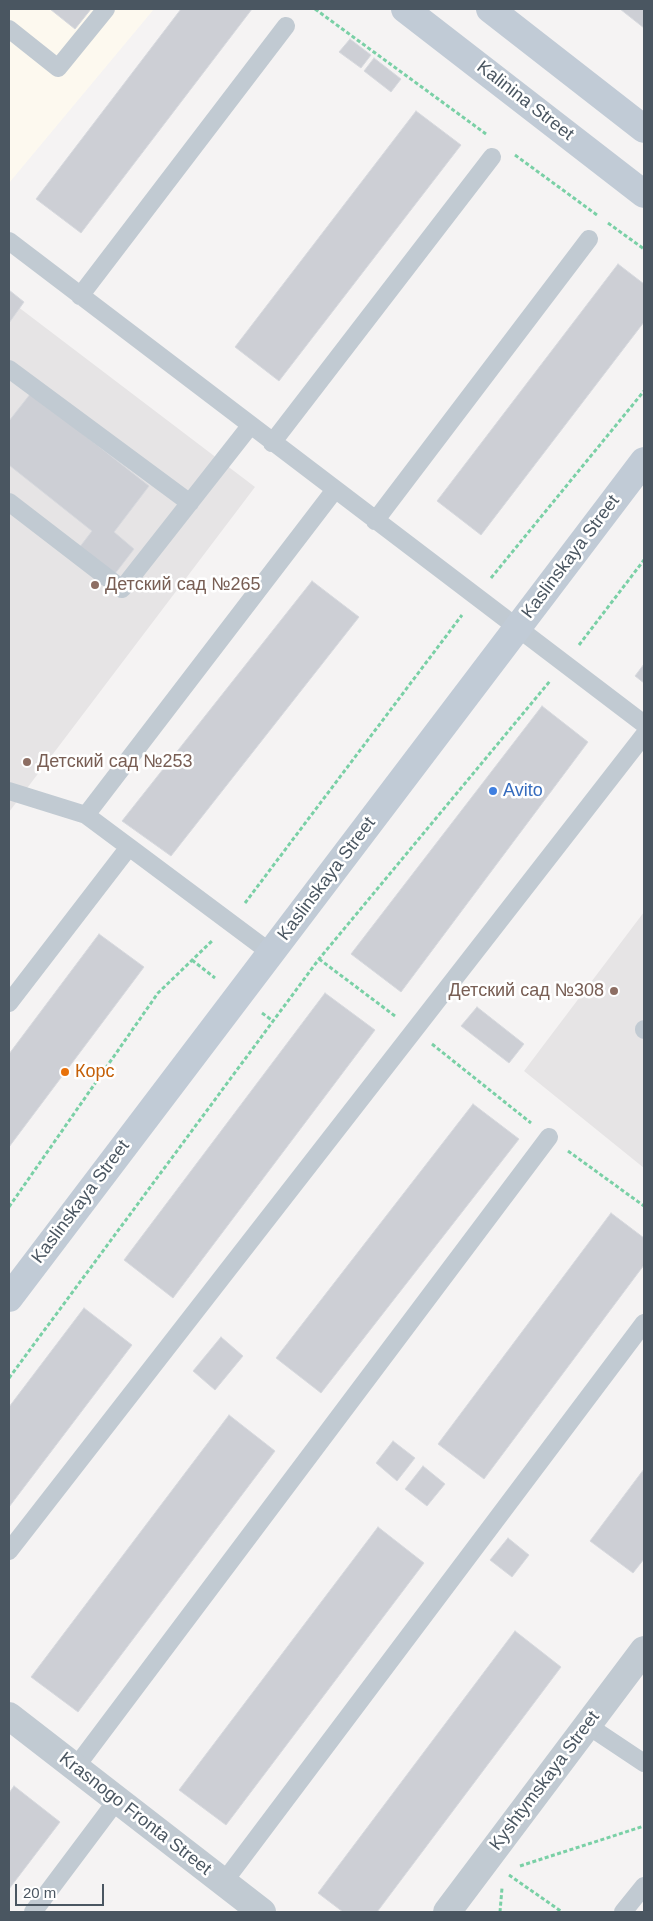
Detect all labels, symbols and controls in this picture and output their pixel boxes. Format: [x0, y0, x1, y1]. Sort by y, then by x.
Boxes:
street label: Kalinina Street [472, 56, 578, 146]
street label: Kaslinskaya Street [518, 491, 624, 623]
place label: Детский сад №265 [105, 574, 260, 596]
marker: Детский сад №265 [89, 579, 101, 591]
place label: Детский сад №253 [37, 751, 192, 773]
marker: Детский сад №253 [21, 756, 33, 768]
place label: Avito [503, 780, 543, 802]
marker: Avito [487, 785, 499, 797]
street label: Kaslinskaya Street [274, 813, 380, 945]
place label: Детский сад №308 [449, 980, 604, 1002]
marker: Детский сад №308 [608, 985, 620, 997]
place label: Корс [75, 1061, 115, 1083]
marker: Корс [59, 1066, 71, 1078]
street label: Kaslinskaya Street [28, 1136, 134, 1268]
street label: Kyshtymskaya Street [486, 1707, 604, 1855]
street label: Krasnogo Fronta Street [55, 1748, 215, 1880]
scale bar [18, 1874, 106, 1906]
text: 20 m [23, 1884, 56, 1901]

